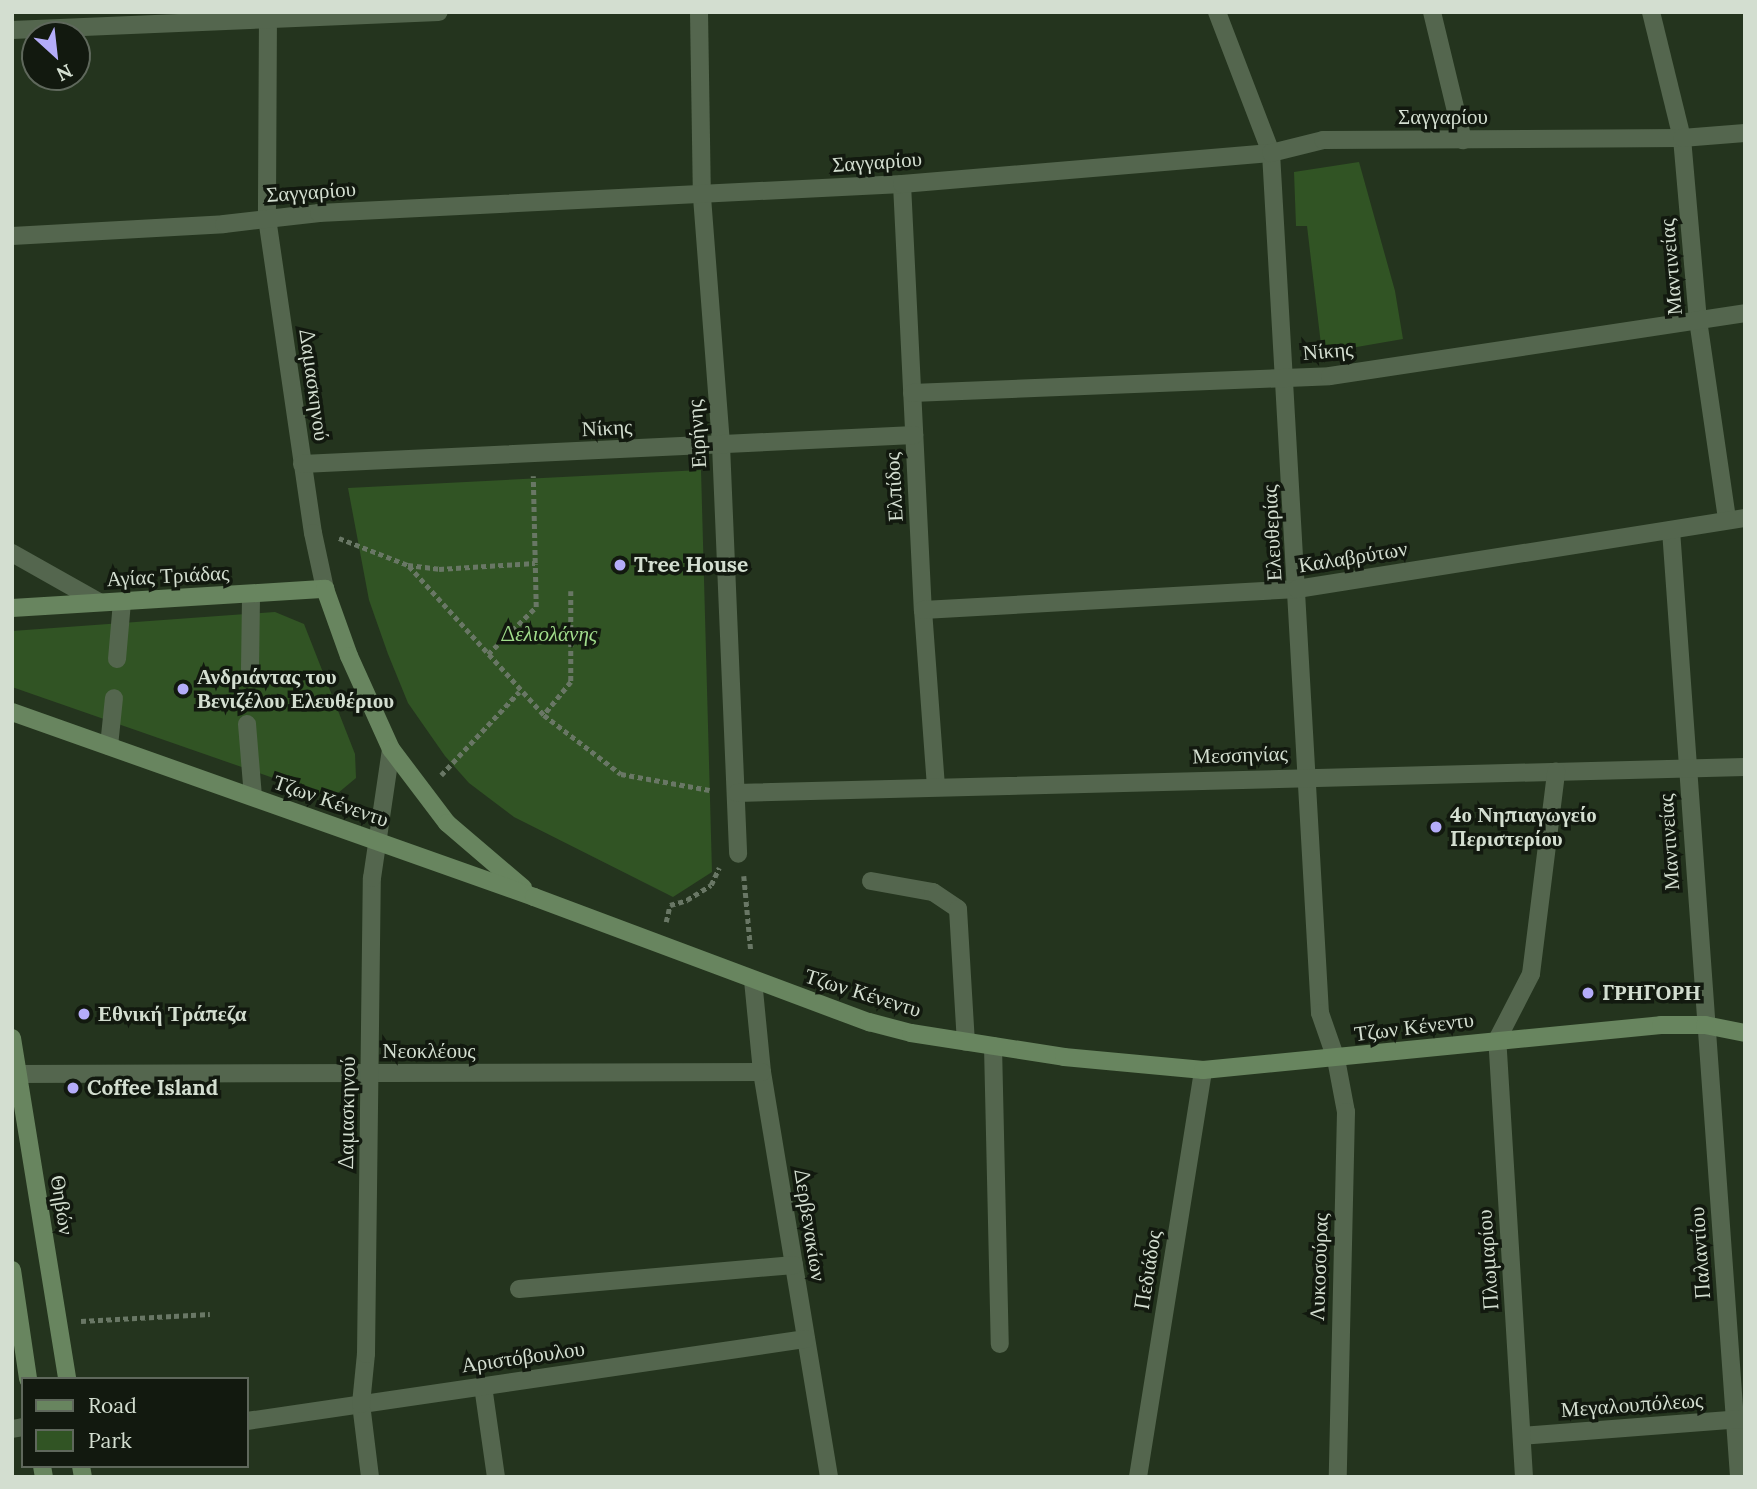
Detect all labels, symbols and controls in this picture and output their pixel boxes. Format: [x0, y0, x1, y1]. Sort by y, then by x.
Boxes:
north arrow [21, 21, 91, 91]
text: N [53, 59, 77, 87]
street label: Σαγγαρίου [1398, 104, 1488, 130]
street label: Σαγγαρίου [831, 146, 923, 178]
street label: Σαγγαρίου [265, 176, 357, 208]
street label: Μαντινείας [1654, 218, 1688, 316]
street label: Δαμασκηνού [294, 327, 334, 443]
street label: Νίκης [1302, 336, 1354, 366]
street label: Ειρήνης [682, 399, 712, 469]
street label: Νίκης [581, 414, 633, 442]
street label: Ελπίδος [880, 452, 908, 522]
street label: Ελευθερίας [1257, 484, 1287, 582]
street label: Καλαβρύτων [1297, 536, 1409, 578]
place label: Tree House [634, 552, 748, 578]
marker: Tree House [612, 557, 628, 573]
street label: Αγίας Τριάδας [106, 560, 230, 592]
park label: Δελιολάνης [501, 621, 597, 647]
place label: Ανδριάντας του Βενιζέλου Ελευθέριου [197, 664, 394, 714]
marker: Ανδριάντας του Βενιζέλου Ελευθέριου [175, 681, 191, 697]
street label: Μεσσηνίας [1192, 741, 1288, 769]
street label: Τζων Κένεντυ [270, 770, 392, 832]
street label: Μαντινείας [1653, 793, 1685, 891]
place label: 4ο Νηπιαγωγείο Περιστερίου [1450, 802, 1597, 852]
marker: 4ο Νηπιαγωγείο Περιστερίου [1428, 819, 1444, 835]
street label: Τζων Κένεντυ [802, 963, 924, 1023]
place label: ΓΡΗΓΟΡΗ [1602, 980, 1701, 1006]
marker: ΓΡΗΓΟΡΗ [1580, 985, 1596, 1001]
place label: Εθνική Τράπεζα [98, 1001, 246, 1027]
marker: Εθνική Τράπεζα [76, 1006, 92, 1022]
street label: Τζων Κένεντυ [1353, 1007, 1475, 1047]
street label: Νεοκλέους [382, 1038, 476, 1064]
street label: Δαμασκηνού [333, 1056, 361, 1170]
place label: Coffee Island [87, 1075, 218, 1101]
marker: Coffee Island [65, 1080, 81, 1096]
street label: Δερβενακίων [789, 1167, 831, 1283]
street label: Θηβών [45, 1173, 79, 1237]
street label: Παλαντίου [1684, 1206, 1716, 1300]
street label: Πλωμαρίου [1472, 1209, 1504, 1311]
street label: Λυκοσούρας [1305, 1212, 1333, 1322]
street label: Πεδιάδος [1129, 1228, 1167, 1312]
street label: Αριστόβουλου [460, 1336, 586, 1378]
legend [21, 1377, 248, 1468]
street label: Μεγαλουπόλεως [1560, 1387, 1704, 1423]
text: Road [88, 1392, 137, 1419]
text: Park [88, 1427, 132, 1454]

